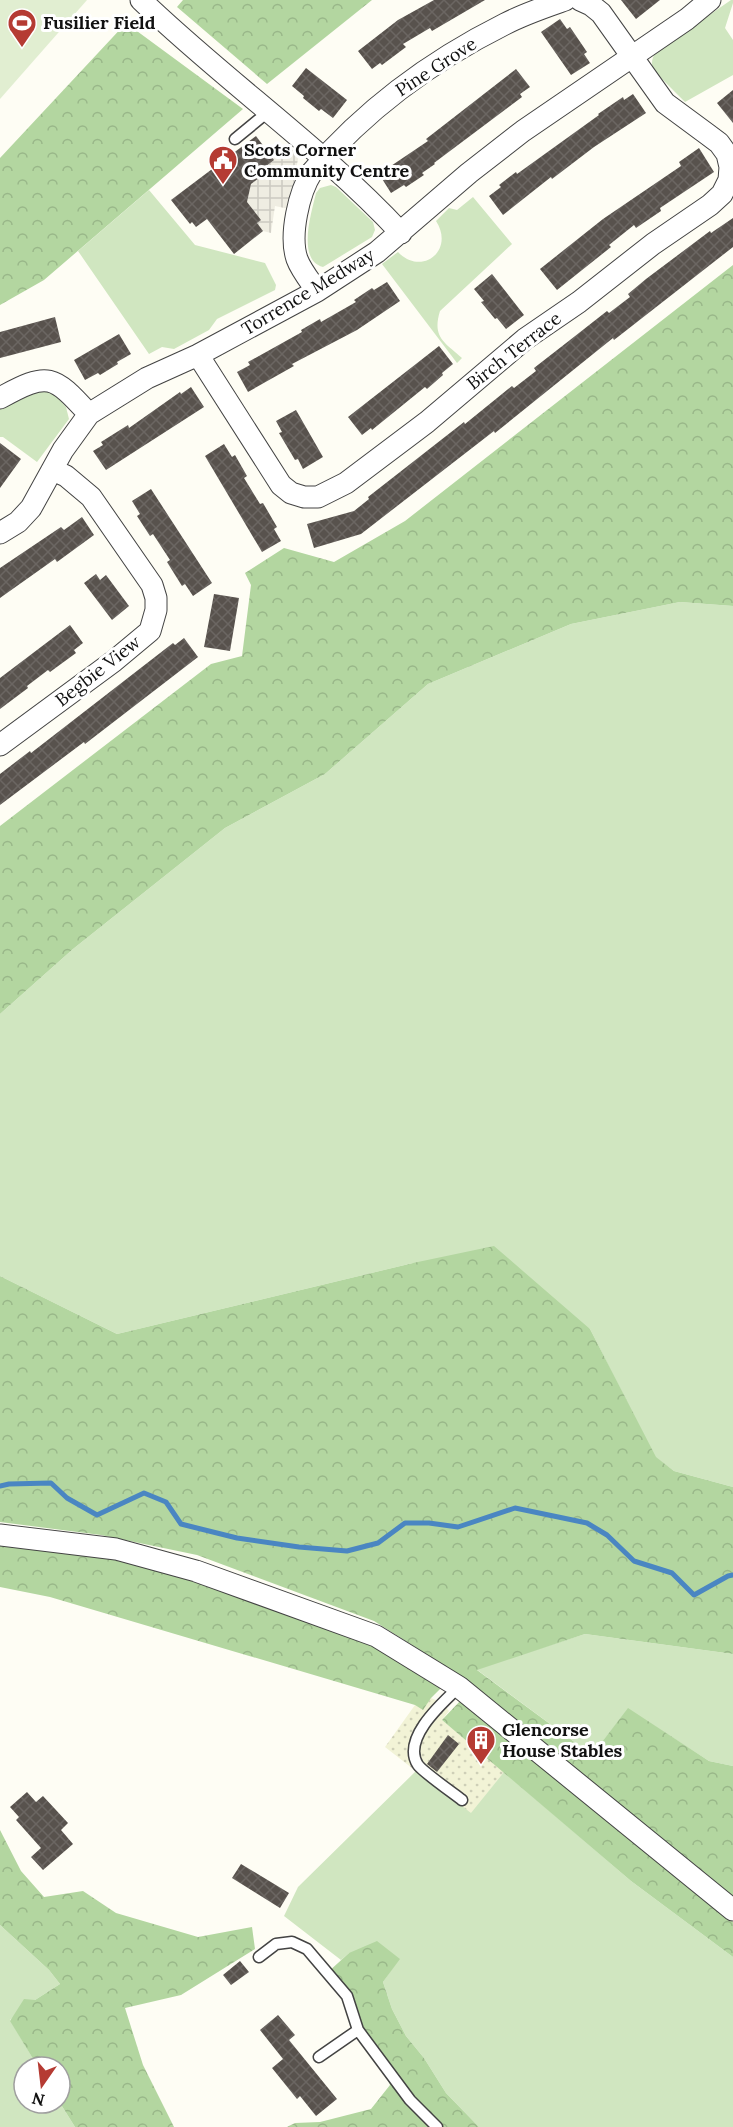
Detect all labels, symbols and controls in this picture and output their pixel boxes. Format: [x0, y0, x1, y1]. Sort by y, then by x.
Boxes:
sports icon: Fusilier Field [6, 7, 38, 49]
place label: Fusilier Field [43, 11, 156, 34]
street label: Pine Grove [391, 32, 481, 101]
place label: Scots Corner Community Centre [244, 138, 409, 182]
public building icon: Scots Corner Community Centre [207, 144, 239, 186]
street label: Torrence Medway [237, 243, 379, 340]
street label: Birch Terrace [462, 307, 566, 395]
street label: Begbie View [50, 630, 145, 711]
place label: Glencorse House Stables [502, 1718, 623, 1762]
building icon: Glencorse House Stables [465, 1724, 497, 1766]
north arrow [12, 2055, 72, 2115]
text: N [30, 2088, 47, 2111]

